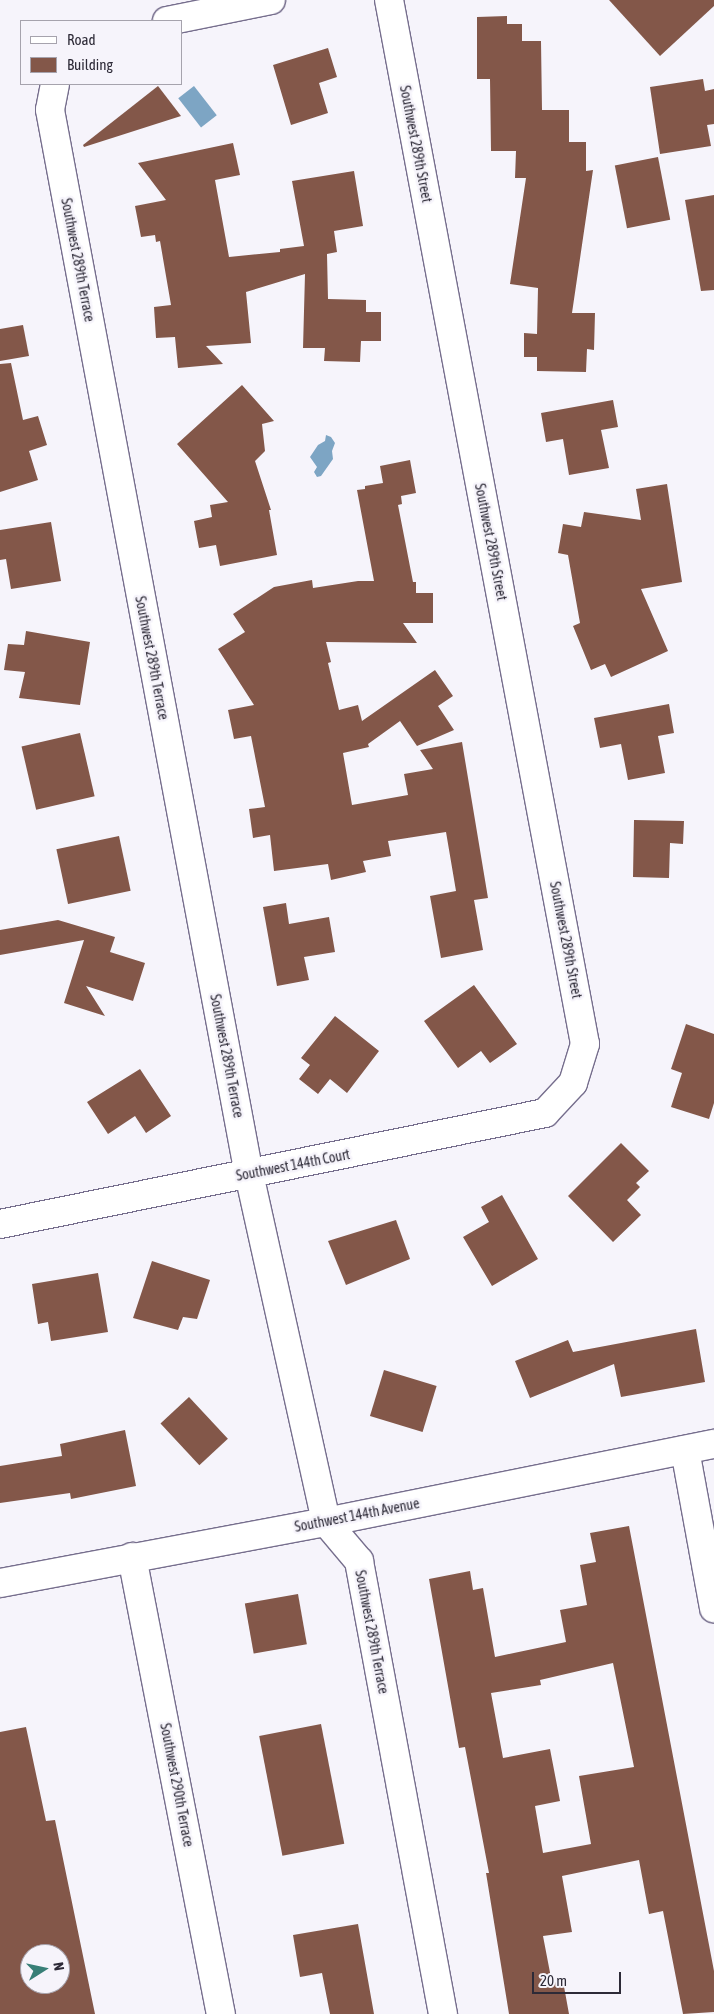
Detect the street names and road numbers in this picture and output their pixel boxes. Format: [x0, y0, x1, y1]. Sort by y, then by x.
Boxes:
street label: Southwest 289th Street [396, 84, 436, 204]
street label: Southwest 289th Terrace [58, 197, 98, 323]
street label: Southwest 289th Street [471, 482, 511, 602]
street label: Southwest 289th Terrace [132, 595, 172, 721]
street label: Southwest 289th Street [546, 880, 586, 1000]
street label: Southwest 289th Terrace [207, 993, 247, 1119]
street label: Southwest 144th Court [235, 1146, 351, 1184]
street label: Southwest 144th Avenue [293, 1495, 421, 1535]
street label: Southwest 289th Terrace [352, 1569, 392, 1695]
street label: Southwest 290th Terrace [157, 1722, 197, 1848]

